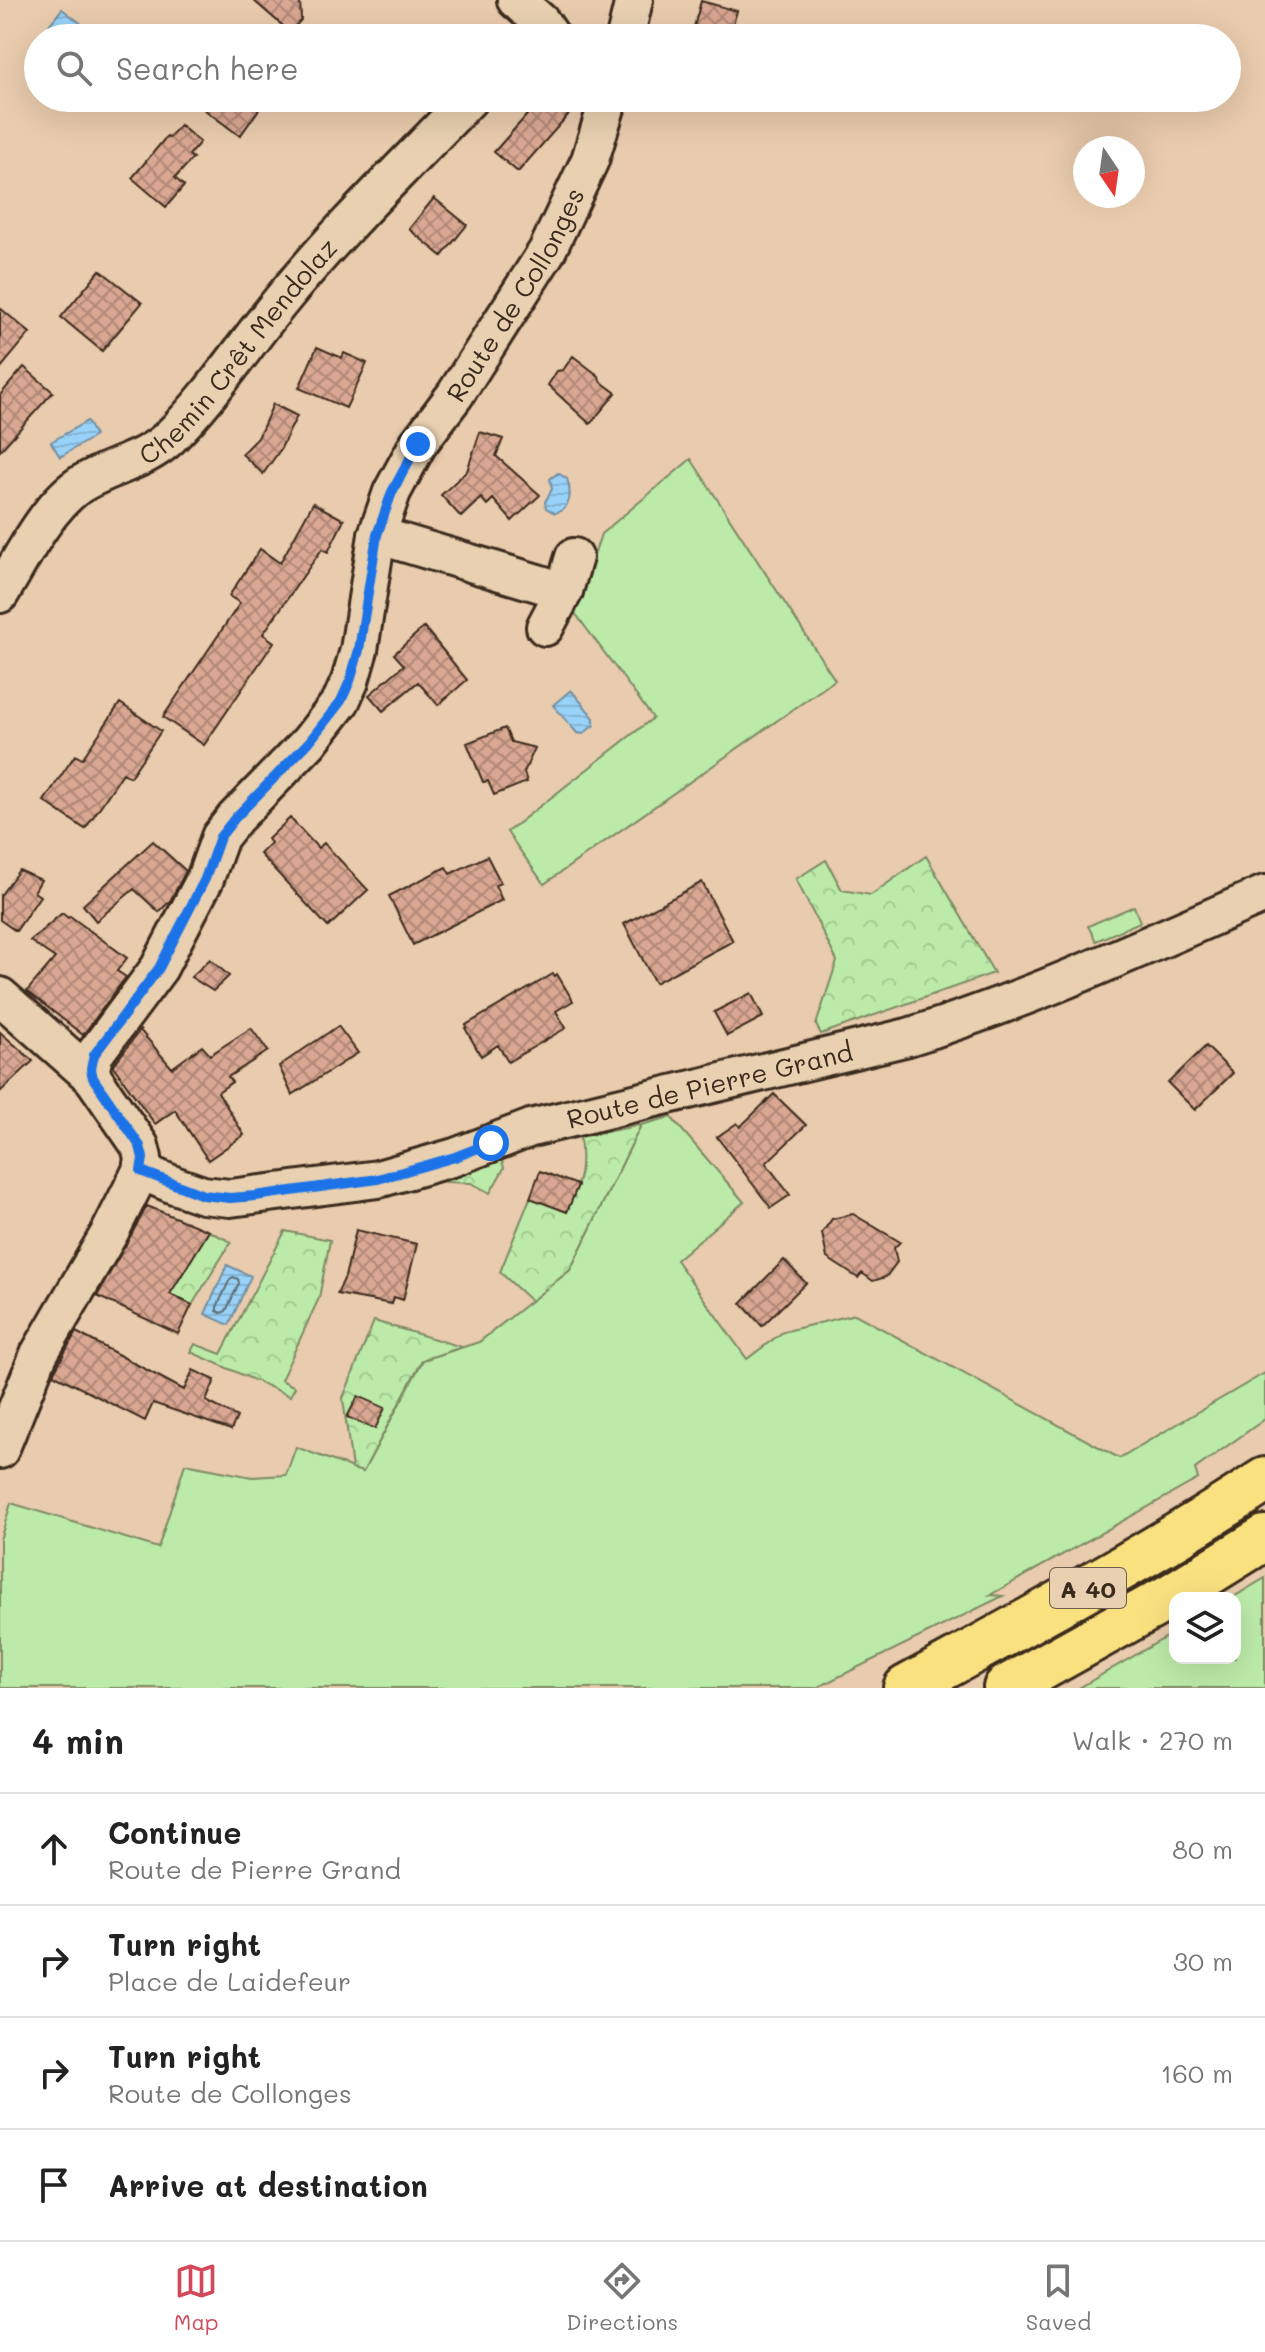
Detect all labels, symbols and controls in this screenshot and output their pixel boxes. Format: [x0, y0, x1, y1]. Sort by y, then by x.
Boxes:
search box [24, 24, 1241, 112]
icon: search [52, 46, 96, 90]
text: Search here [116, 48, 299, 88]
north arrow [1073, 136, 1145, 208]
street label: Route de Collonges [438, 182, 592, 408]
street label: Chemin Crêt Mendolaz [133, 231, 344, 472]
route end [400, 426, 436, 462]
street label: Route de Pierre Grand [563, 1034, 856, 1136]
route start [473, 1125, 509, 1161]
road number: A 40 [1050, 1568, 1126, 1608]
map controls [1169, 1592, 1241, 1664]
button: layers [1169, 1592, 1241, 1664]
text: 4 min [32, 1718, 124, 1763]
text: Walk · 270 m [1072, 1723, 1233, 1757]
text: Continue [108, 1812, 241, 1852]
icon: ahead [32, 1827, 76, 1871]
text: 80 m [1172, 1832, 1233, 1866]
text: Route de Pierre Grand [108, 1852, 401, 1886]
text: Turn right [108, 1924, 261, 1964]
icon: right [32, 1939, 76, 1983]
text: 30 m [1173, 1944, 1233, 1978]
text: Place de Laidefeur [108, 1964, 351, 1998]
text: Turn right [108, 2036, 261, 2076]
icon: right [32, 2051, 76, 2095]
text: 160 m [1161, 2056, 1233, 2090]
text: Route de Collonges [108, 2076, 352, 2110]
icon: arrive [32, 2163, 76, 2207]
text: Arrive at destination [108, 2165, 428, 2205]
tab: Map [174, 2259, 219, 2336]
tab: Directions [566, 2259, 678, 2336]
tab: Saved [1026, 2259, 1091, 2336]

